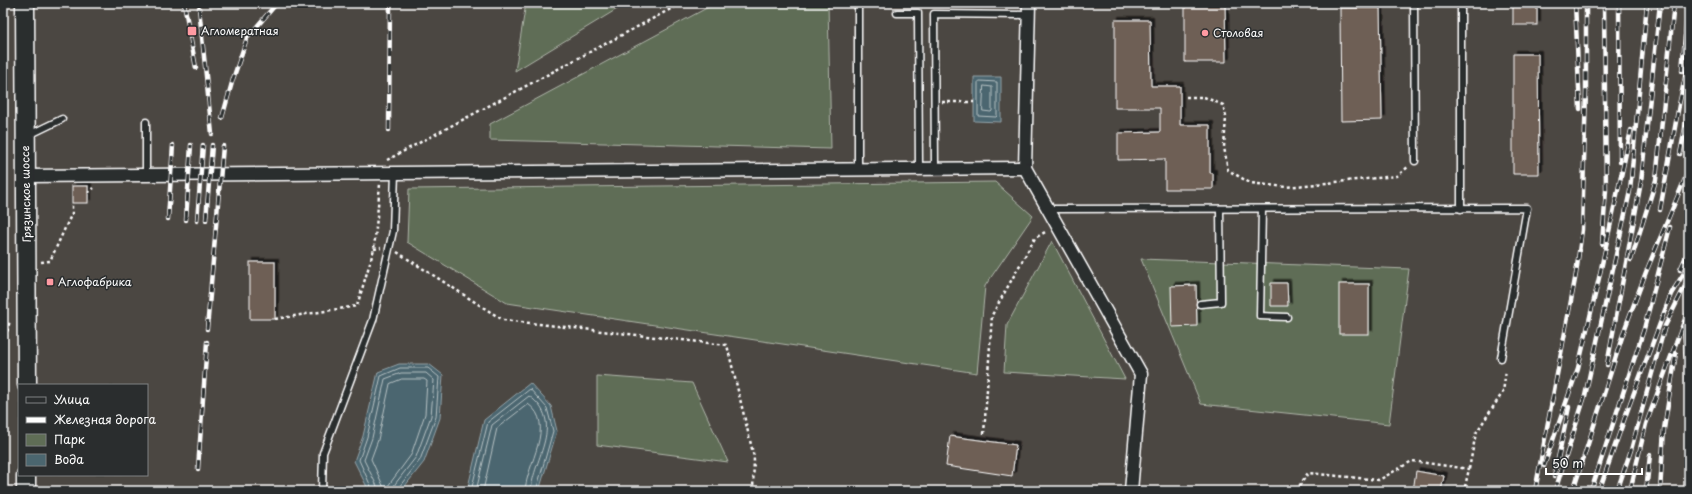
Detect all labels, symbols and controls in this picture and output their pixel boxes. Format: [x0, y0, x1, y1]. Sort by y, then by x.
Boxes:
place label: Агломератная [201, 22, 279, 39]
place label: Столовая [1213, 24, 1264, 41]
marker: Агломератная [186, 25, 198, 37]
marker: Столовая [1200, 28, 1210, 38]
street label: Грязинское шоссе [16, 145, 35, 243]
place label: Аглофабрика [58, 273, 132, 290]
marker: Аглофабрика [45, 277, 55, 287]
legend [18, 384, 148, 476]
text: Улица [54, 390, 90, 408]
text: Железная дорога [54, 410, 157, 428]
text: Парк [54, 430, 86, 448]
text: Вода [54, 450, 84, 468]
scale bar [1546, 450, 1642, 476]
text: 50 m [1552, 454, 1583, 472]

